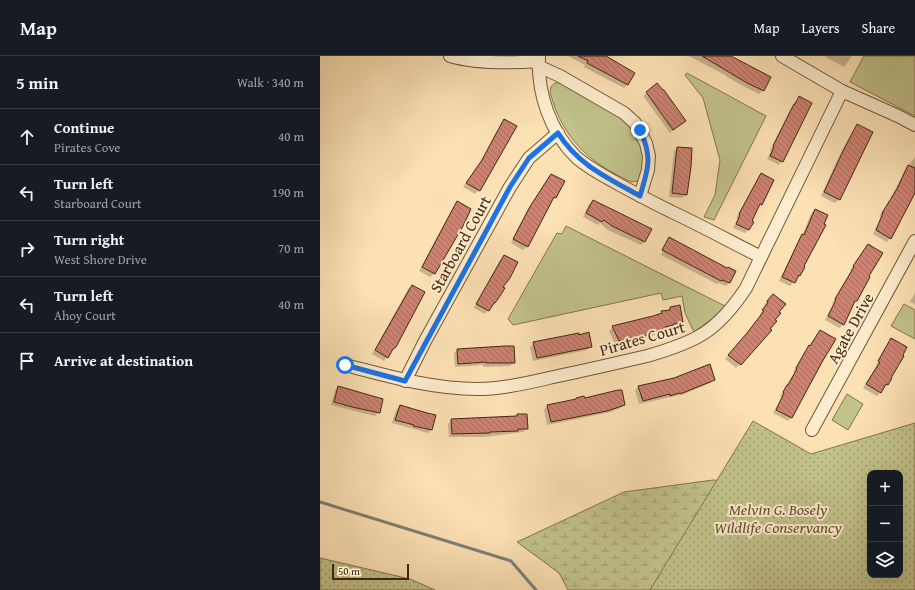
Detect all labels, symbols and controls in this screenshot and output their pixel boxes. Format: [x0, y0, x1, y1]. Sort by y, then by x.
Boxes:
text: Map [20, 14, 57, 42]
text: Map [754, 18, 780, 38]
text: Layers [802, 18, 840, 38]
text: Share [862, 18, 895, 38]
text: 5 min [16, 70, 58, 95]
text: Walk · 340 m [237, 73, 304, 92]
text: Continue [54, 117, 115, 138]
route end [631, 121, 649, 139]
icon: ahead [16, 126, 38, 148]
text: 40 m [278, 127, 304, 146]
text: Pirates Cove [54, 138, 120, 157]
text: Turn left [54, 173, 113, 194]
icon: left [16, 182, 38, 204]
text: 190 m [272, 183, 304, 202]
street label: Starboard Court [423, 191, 497, 297]
text: Starboard Court [54, 194, 142, 213]
text: Turn right [54, 229, 125, 250]
icon: right [16, 238, 38, 260]
text: 70 m [278, 239, 304, 258]
text: West Shore Drive [54, 250, 147, 269]
text: Turn left [54, 285, 113, 306]
street label: Agate Drive [821, 288, 879, 368]
icon: left [16, 294, 38, 316]
text: 40 m [278, 295, 304, 314]
text: Ahoy Court [54, 306, 116, 325]
street label: Pirates Court [596, 314, 688, 362]
icon: arrive [16, 350, 38, 372]
text: Arrive at destination [54, 350, 193, 371]
route start [336, 356, 354, 374]
map controls [867, 470, 903, 578]
button: + [867, 470, 903, 506]
park label: Melvin G. Bosely Wildlife Conservancy [714, 497, 843, 539]
button: − [867, 506, 903, 542]
button: layers [867, 542, 903, 578]
scale bar [332, 562, 409, 581]
text: 50 m [338, 563, 360, 579]

